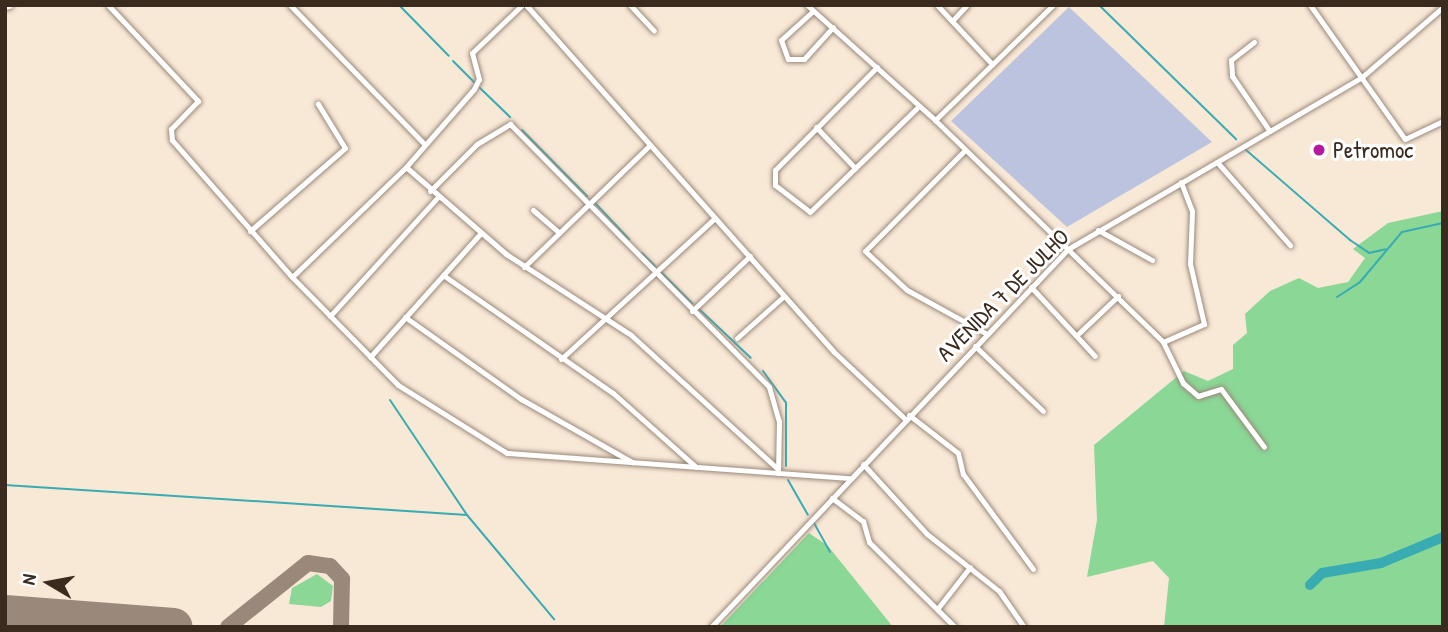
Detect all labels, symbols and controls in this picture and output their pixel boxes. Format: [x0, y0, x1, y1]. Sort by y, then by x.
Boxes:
place label: Petromoc [1333, 136, 1413, 164]
marker: Petromoc [1311, 142, 1327, 158]
street label: AVENIDA 7 DE JULHO [931, 223, 1075, 367]
north arrow [14, 548, 84, 618]
text: N [15, 572, 42, 587]

